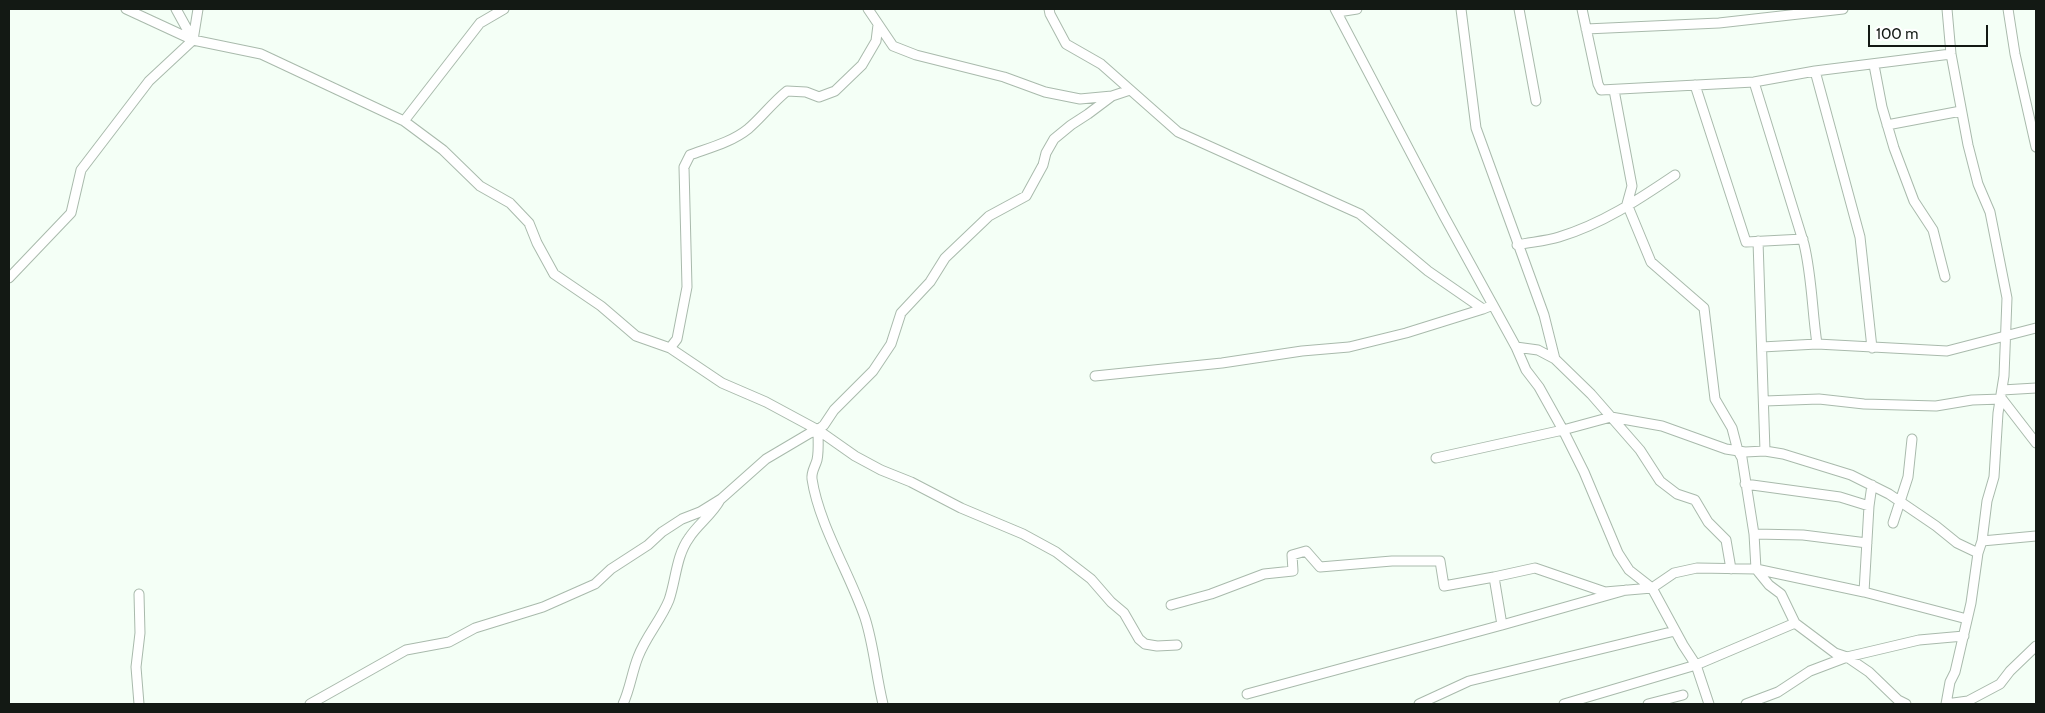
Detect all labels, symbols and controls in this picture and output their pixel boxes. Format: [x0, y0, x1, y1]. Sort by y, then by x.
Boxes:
scale bar [1870, 15, 1990, 47]
text: 100 m [1876, 25, 1918, 43]

